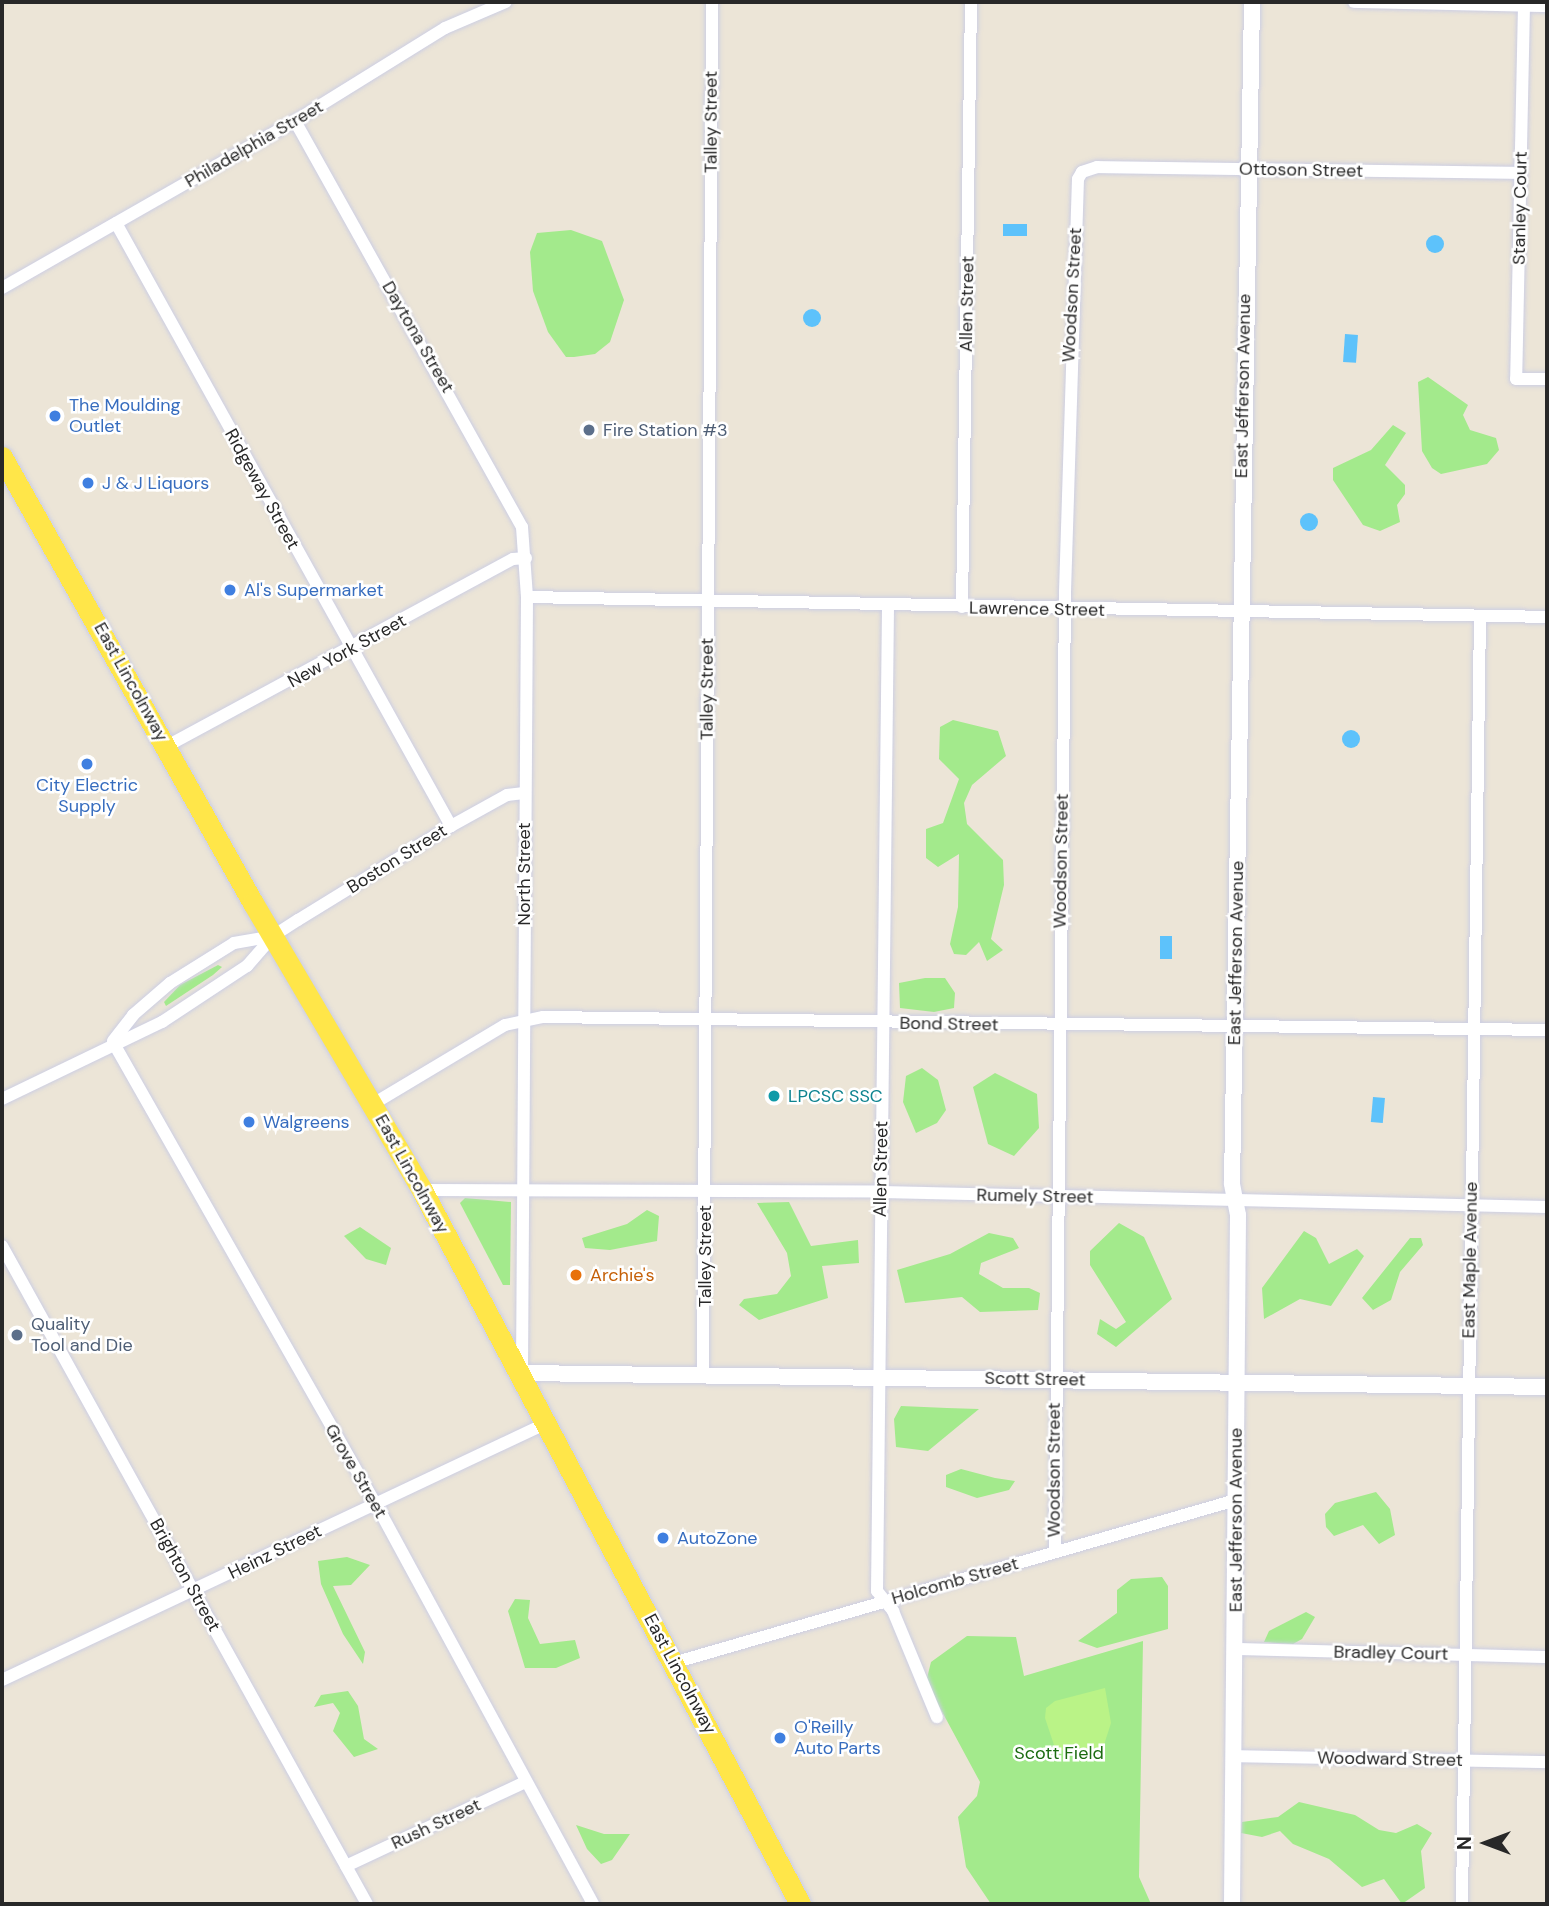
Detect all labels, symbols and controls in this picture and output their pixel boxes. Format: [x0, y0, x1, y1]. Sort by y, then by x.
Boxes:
street label: Talley Street [700, 71, 722, 173]
street label: Philadelphia Street [181, 96, 327, 192]
street label: Stanley Court [1508, 151, 1532, 265]
street label: Ottoson Street [1239, 158, 1363, 182]
street label: Woodson Street [1058, 227, 1086, 363]
street label: Allen Street [955, 256, 979, 352]
street label: Daytona Street [377, 277, 459, 397]
street label: East Jefferson Avenue [1231, 294, 1255, 478]
place label: The Moulding Outlet [69, 395, 181, 438]
marker: The Moulding Outlet [47, 408, 63, 424]
place label: Fire Station #3 [603, 419, 728, 441]
marker: Fire Station #3 [581, 422, 597, 438]
street label: Ridgeway Street [220, 425, 304, 553]
place label: J & J Liquors [102, 472, 209, 494]
marker: J & J Liquors [80, 475, 96, 491]
place label: Al's Supermarket [244, 579, 383, 601]
marker: Al's Supermarket [222, 582, 238, 598]
street label: Lawrence Street [969, 597, 1105, 621]
street label: New York Street [284, 610, 410, 692]
street label: East Lincolnway [89, 619, 173, 745]
street label: Talley Street [696, 638, 718, 740]
marker: City Electric Supply [79, 756, 95, 772]
place label: City Electric Supply [36, 775, 138, 818]
street label: Woodson Street [1049, 793, 1073, 929]
street label: Boston Street [343, 820, 451, 898]
street label: North Street [513, 823, 535, 925]
street label: East Jefferson Avenue [1224, 861, 1248, 1045]
street label: Bond Street [899, 1012, 999, 1036]
place label: LPCSC SSC [788, 1085, 883, 1107]
marker: LPCSC SSC [766, 1088, 782, 1104]
place label: Walgreens [263, 1111, 350, 1133]
street label: East Lincolnway [370, 1111, 454, 1237]
marker: Walgreens [241, 1114, 257, 1130]
street label: Allen Street [869, 1121, 893, 1217]
street label: East Maple Avenue [1458, 1181, 1482, 1339]
street label: Rumely Street [976, 1184, 1094, 1208]
street label: Talley Street [694, 1205, 716, 1307]
place label: Archie's [590, 1264, 655, 1286]
marker: Archie's [568, 1267, 584, 1283]
place label: Quality Tool and Die [31, 1314, 133, 1356]
marker: Quality Tool and Die [9, 1327, 25, 1343]
street label: Scott Street [984, 1367, 1086, 1391]
street label: Woodson Street [1043, 1403, 1065, 1537]
street label: Grove Street [320, 1420, 392, 1522]
street label: East Jefferson Avenue [1225, 1428, 1247, 1612]
street label: Brighton Street [145, 1515, 225, 1635]
street label: Heinz Street [225, 1520, 325, 1584]
place label: AutoZone [677, 1527, 758, 1549]
marker: AutoZone [655, 1530, 671, 1546]
street label: Holcomb Street [889, 1553, 1021, 1609]
street label: East Lincolnway [639, 1610, 721, 1738]
street label: Bradley Court [1333, 1641, 1449, 1665]
place label: O'Reilly Auto Parts [794, 1717, 881, 1760]
marker: O'Reilly Auto Parts [772, 1730, 788, 1746]
park label: Scott Field [1014, 1742, 1104, 1764]
street label: Woodward Street [1317, 1747, 1463, 1771]
street label: Rush Street [388, 1794, 484, 1854]
north arrow [1451, 1808, 1521, 1878]
text: N [1452, 1836, 1477, 1850]

